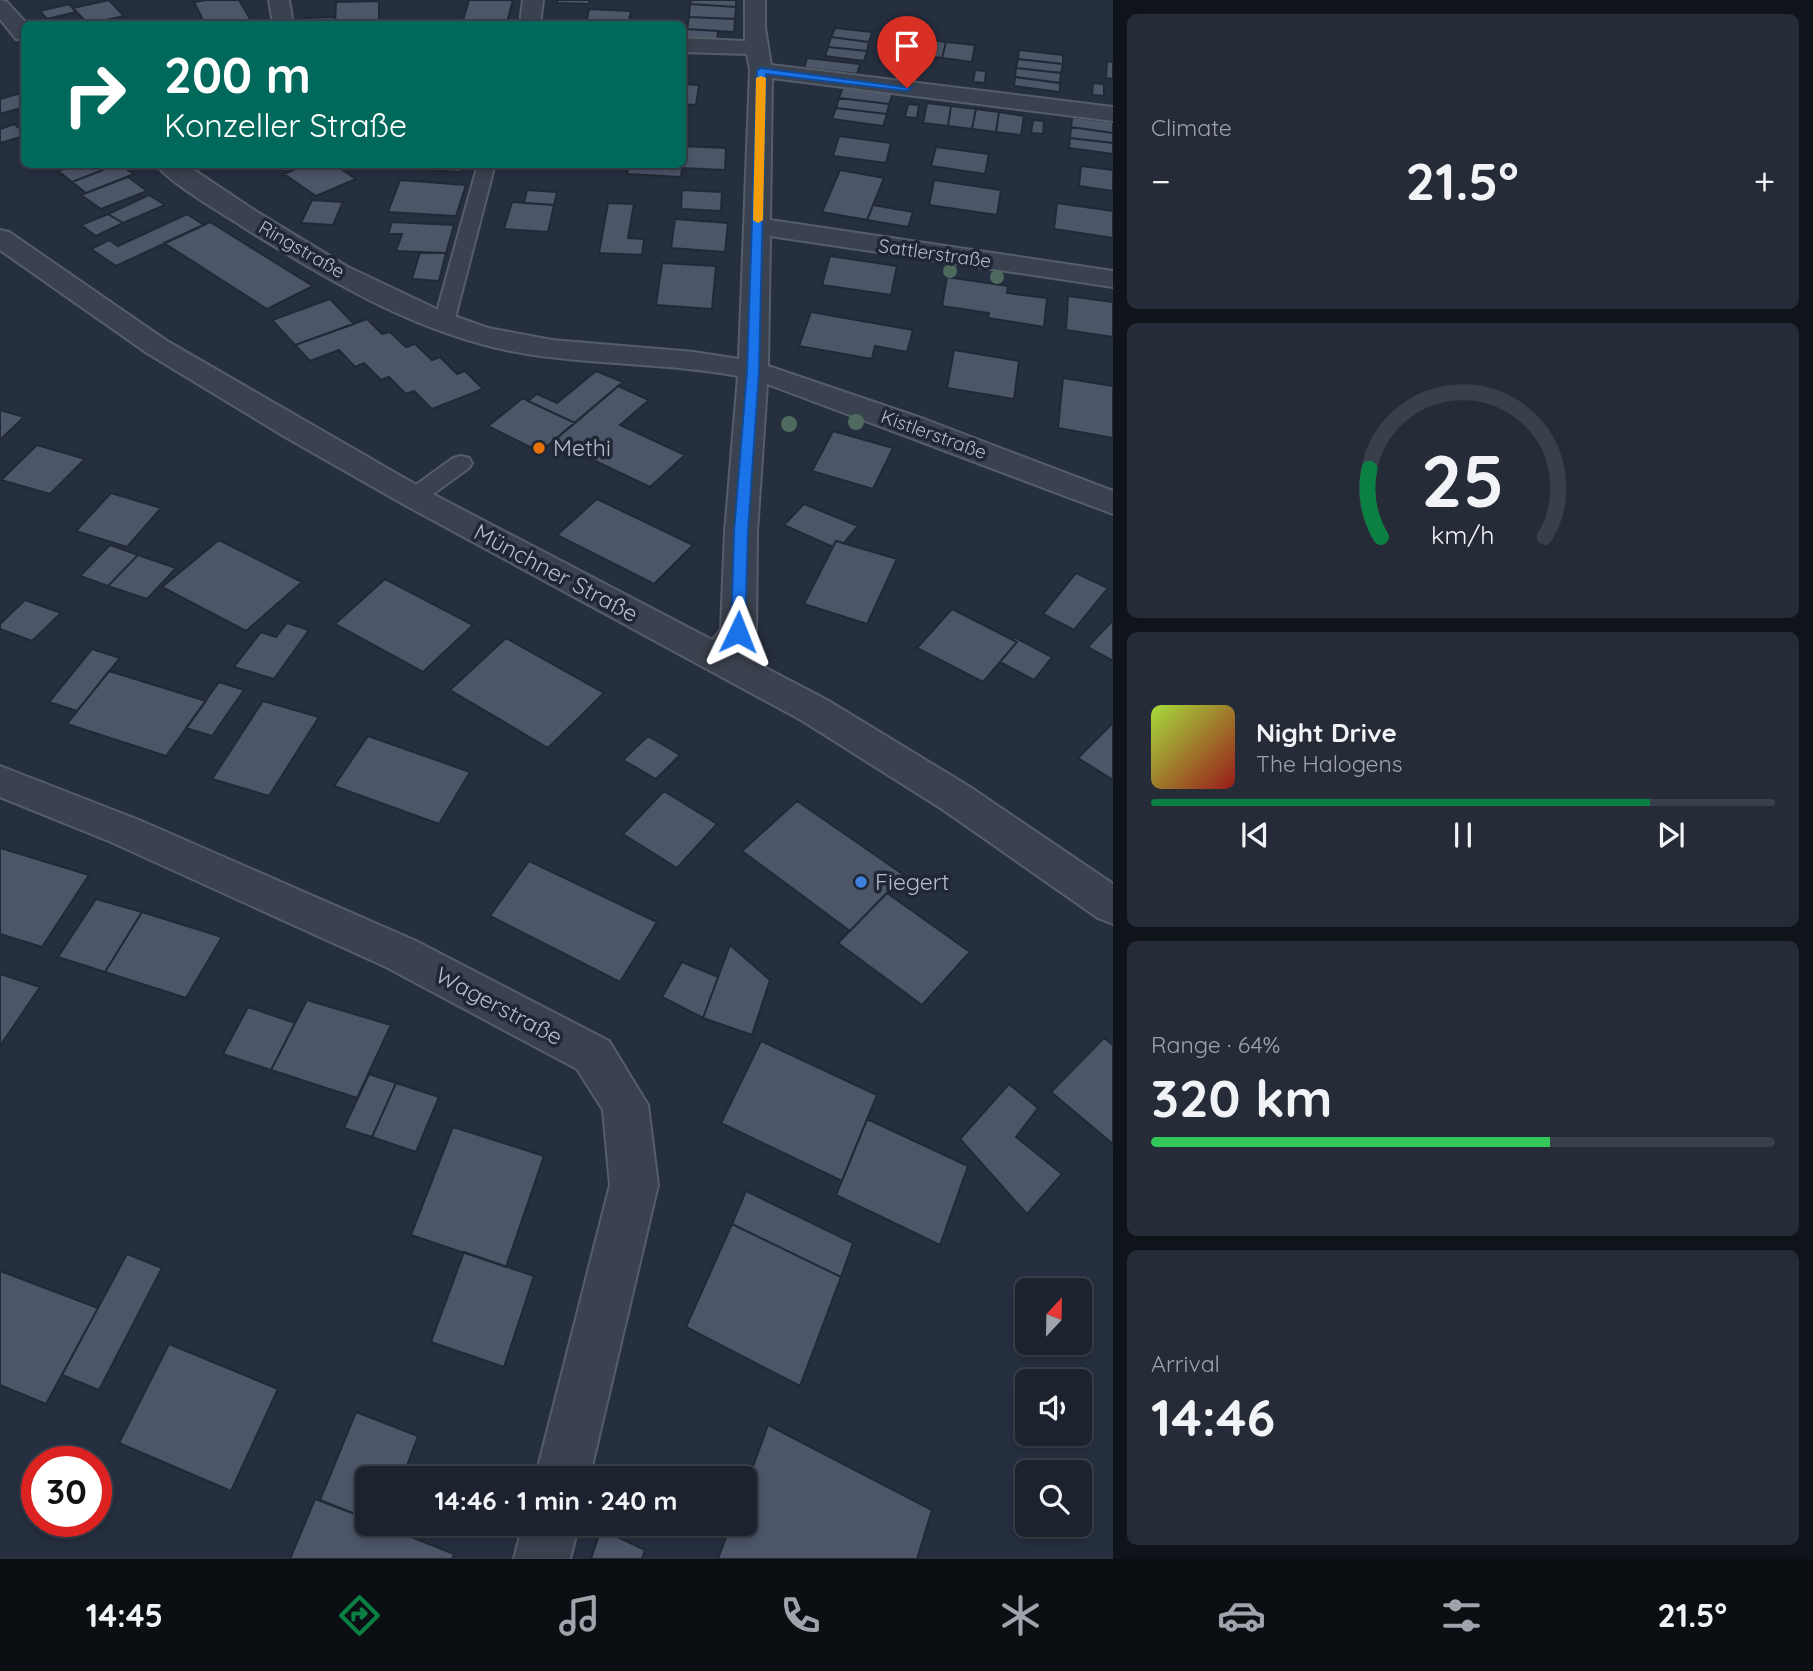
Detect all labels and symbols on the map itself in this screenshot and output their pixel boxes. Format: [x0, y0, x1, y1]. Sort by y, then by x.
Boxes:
pin [877, 16, 937, 88]
street label: Ringstraße [255, 215, 349, 283]
street label: Sattlerstraße [877, 233, 993, 273]
street label: Kistlerstraße [878, 404, 990, 464]
place label: Methi [553, 433, 611, 462]
marker: Methi [531, 440, 547, 456]
street label: Münchner Straße [469, 517, 643, 628]
position arrow [701, 595, 775, 669]
place label: Fiegert [875, 867, 950, 896]
marker: Fiegert [853, 874, 869, 890]
street label: Wagerstraße [431, 960, 568, 1051]
north arrow [1015, 1278, 1092, 1354]
speed limit sign: 30 [21, 1446, 112, 1537]

